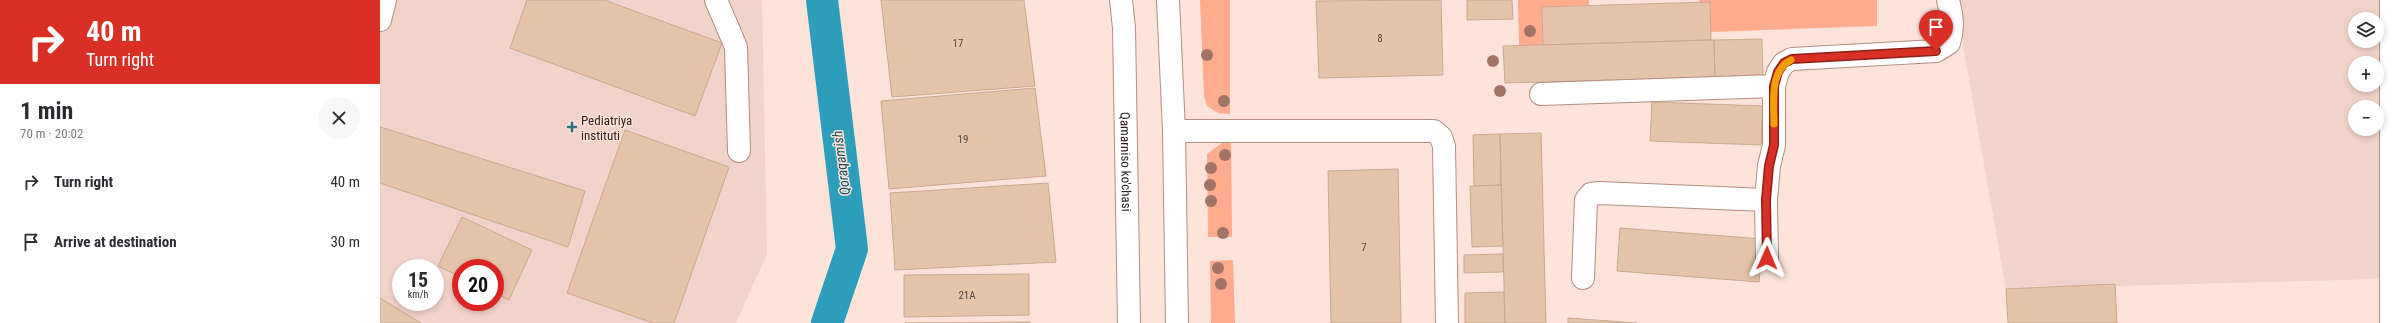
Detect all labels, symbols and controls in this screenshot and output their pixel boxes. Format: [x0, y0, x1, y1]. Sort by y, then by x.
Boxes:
pin [1919, 10, 1953, 51]
map controls [2348, 12, 2384, 136]
button: layers [2348, 12, 2384, 48]
text: 40 m [86, 15, 142, 48]
icon: right [20, 16, 72, 68]
icon: arrive [1925, 16, 1947, 38]
house number: 8 [1377, 32, 1383, 45]
house number: 17 [953, 37, 963, 50]
text: Turn right [86, 49, 154, 70]
button: + [2348, 56, 2384, 92]
text: 1 min [20, 97, 73, 125]
button: close [318, 97, 360, 139]
button: − [2348, 100, 2384, 136]
street label: Qamarniso ko'chasi [1117, 112, 1134, 212]
place label: Pediatriya instituti [581, 113, 632, 143]
marker: Pediatriya instituti [566, 121, 578, 133]
text: 70 m · 20:02 [20, 126, 83, 141]
water label: Qoraqamish [829, 130, 853, 196]
house number: 19 [958, 133, 968, 146]
icon: right [20, 171, 42, 193]
text: Turn right [54, 173, 113, 191]
text: 40 m [330, 173, 360, 191]
icon: arrive [20, 231, 42, 253]
text: Arrive at destination [54, 233, 177, 251]
text: 30 m [330, 233, 360, 251]
position arrow [1746, 237, 1788, 279]
house number: 7 [1361, 241, 1367, 254]
speed limit sign: 20 [452, 259, 504, 311]
text: 15 [408, 268, 428, 292]
text: km/h [408, 289, 428, 300]
house number: 21A [958, 289, 976, 302]

